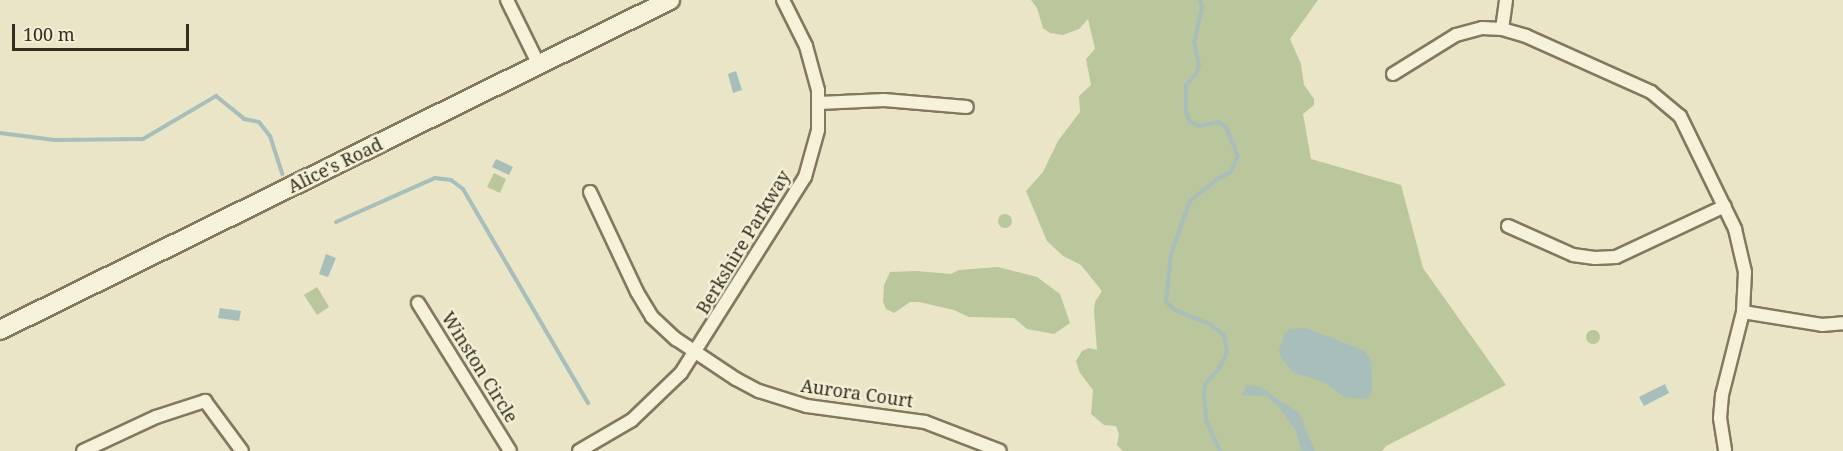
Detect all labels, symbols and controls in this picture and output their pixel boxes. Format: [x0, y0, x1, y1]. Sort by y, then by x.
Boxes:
scale bar [15, 12, 192, 50]
text: 100 m [23, 22, 75, 46]
street label: Alice's Road [284, 133, 386, 197]
street label: Berkshire Parkway [692, 166, 794, 318]
street label: Winston Circle [437, 308, 523, 426]
street label: Aurora Court [799, 374, 915, 412]

